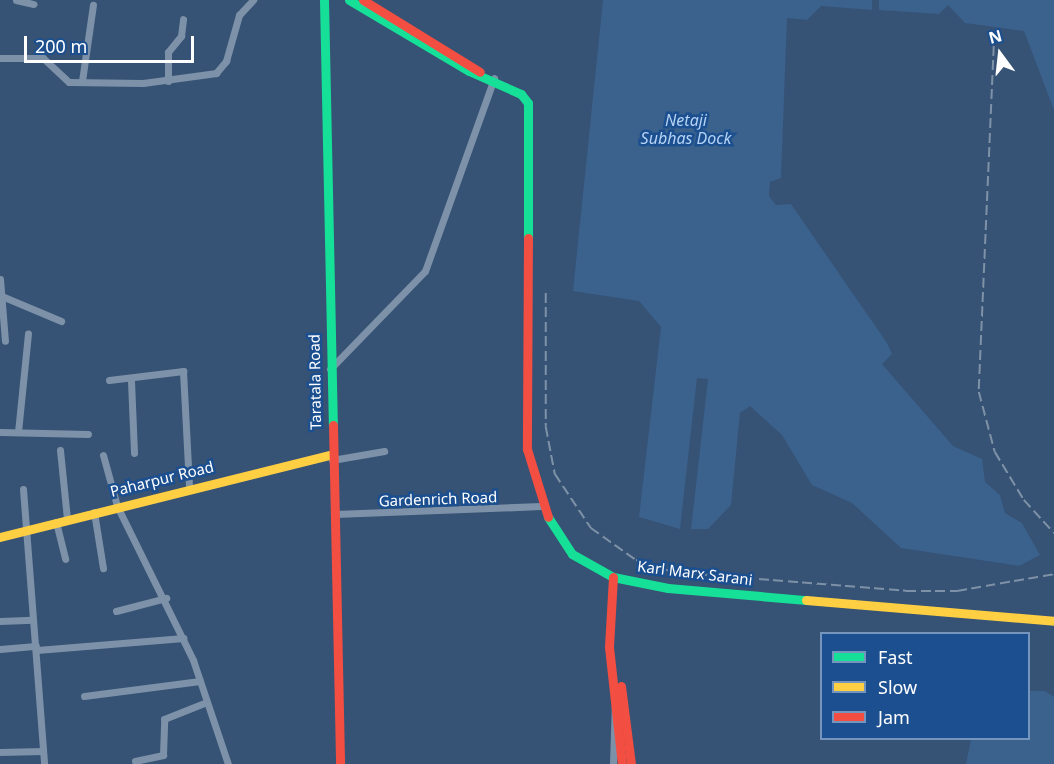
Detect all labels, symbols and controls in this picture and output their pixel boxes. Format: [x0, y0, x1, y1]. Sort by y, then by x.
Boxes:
scale bar [27, 24, 196, 62]
north arrow [970, 24, 1030, 84]
text: N [986, 24, 1004, 49]
text: 200 m [35, 34, 87, 58]
water label: Netaji Subhas Dock [641, 110, 731, 148]
street label: Taratala Road [305, 334, 325, 430]
street label: Paharpur Road [108, 457, 216, 501]
street label: Gardenrich Road [378, 488, 498, 510]
street label: Karl Marx Sarani [636, 557, 754, 589]
legend [820, 632, 1030, 740]
text: Fast [878, 645, 913, 669]
text: Slow [878, 675, 917, 699]
text: Jam [878, 705, 910, 729]

